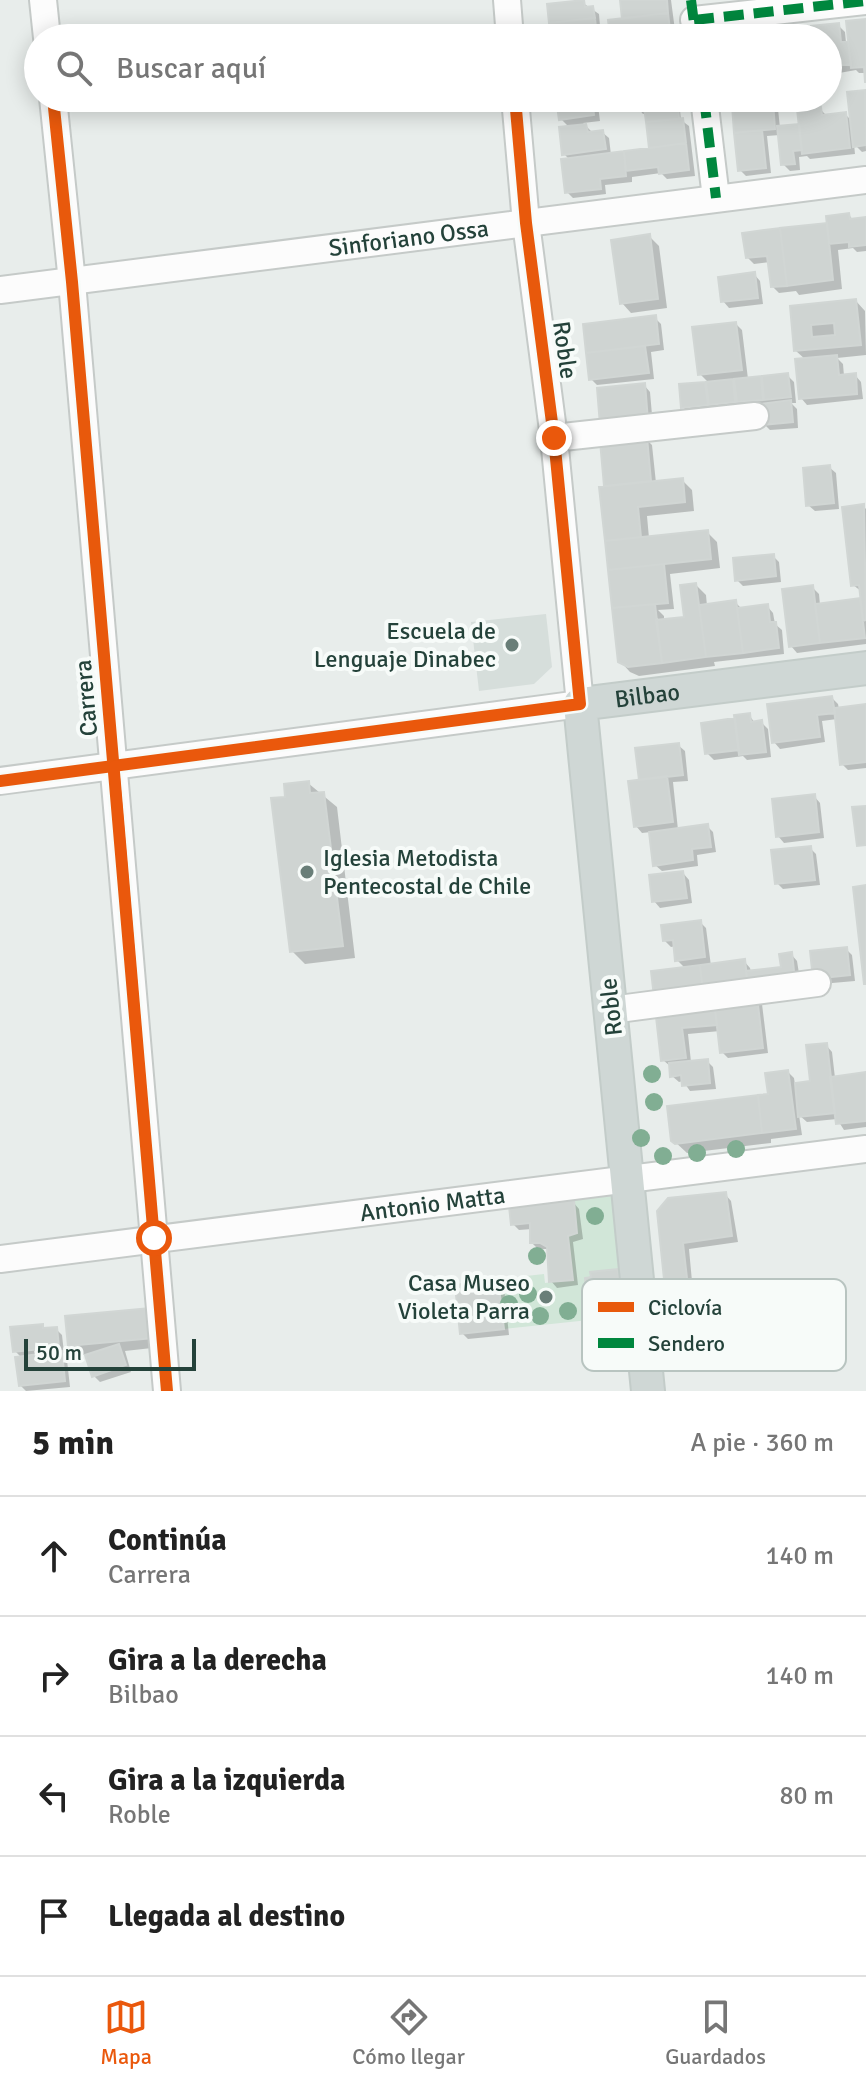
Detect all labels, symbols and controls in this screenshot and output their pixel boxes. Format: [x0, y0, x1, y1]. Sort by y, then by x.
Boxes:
search box [24, 24, 842, 112]
icon: search [52, 46, 96, 90]
text: Buscar aquí [116, 50, 266, 87]
street label: Sinforiano Ossa [327, 213, 490, 263]
street label: Roble [546, 319, 584, 381]
route end [536, 420, 572, 456]
place label: Escuela de Lenguaje Dinabec [314, 616, 496, 674]
marker: Escuela de Lenguaje Dinabec [503, 636, 521, 654]
street label: Carrera [68, 659, 104, 737]
street label: Bilbao [613, 677, 681, 715]
place label: Iglesia Metodista Pentecostal de Chile [323, 843, 531, 901]
marker: Iglesia Metodista Pentecostal de Chile [298, 863, 316, 881]
street label: Roble [593, 977, 629, 1037]
street label: Antonio Matta [358, 1180, 507, 1228]
route start [136, 1220, 172, 1256]
place label: Casa Museo Violeta Parra [398, 1268, 530, 1326]
legend [582, 1279, 846, 1371]
marker: Casa Museo Violeta Parra [537, 1288, 555, 1306]
text: Ciclovía [648, 1294, 722, 1321]
text: Sendero [648, 1330, 725, 1357]
scale bar [24, 1335, 196, 1371]
text: 50 m [36, 1339, 82, 1366]
text: 5 min [32, 1422, 114, 1464]
text: A pie · 360 m [691, 1427, 834, 1459]
text: Continúa [108, 1522, 227, 1559]
icon: ahead [32, 1534, 76, 1578]
text: 140 m [765, 1540, 834, 1572]
text: Carrera [108, 1559, 191, 1591]
text: Gira a la derecha [108, 1642, 327, 1679]
icon: right [32, 1654, 76, 1698]
text: 140 m [765, 1660, 834, 1692]
text: Bilbao [108, 1679, 179, 1711]
text: Gira a la izquierda [108, 1762, 345, 1799]
icon: left [32, 1774, 76, 1818]
text: 80 m [779, 1780, 834, 1812]
text: Roble [108, 1799, 171, 1831]
icon: arrive [32, 1894, 76, 1938]
text: Llegada al destino [108, 1898, 345, 1935]
tab: Mapa [100, 1995, 152, 2070]
tab: Cómo llegar [352, 1995, 465, 2070]
tab: Guardados [665, 1995, 766, 2070]

